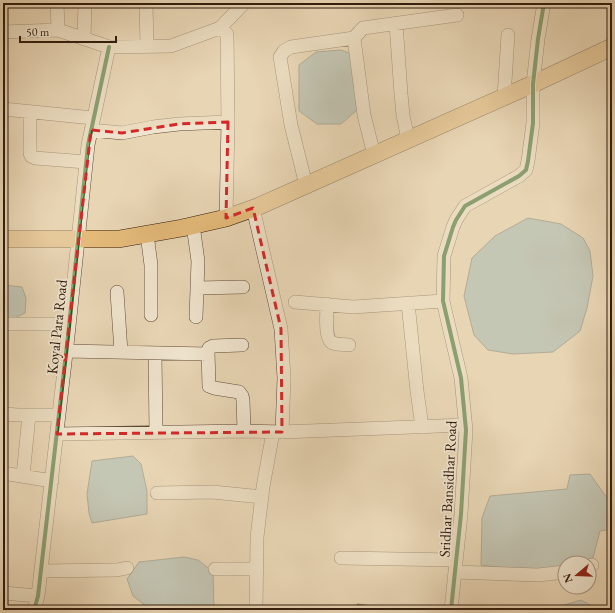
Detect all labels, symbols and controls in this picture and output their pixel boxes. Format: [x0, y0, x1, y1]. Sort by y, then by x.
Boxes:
scale bar [20, 18, 116, 44]
text: 50 m [26, 24, 50, 40]
street label: Koyal Para Road [42, 278, 71, 375]
street label: Sridhar Bansidhar Road [434, 420, 461, 558]
north arrow [557, 555, 597, 595]
text: N [559, 572, 576, 585]

